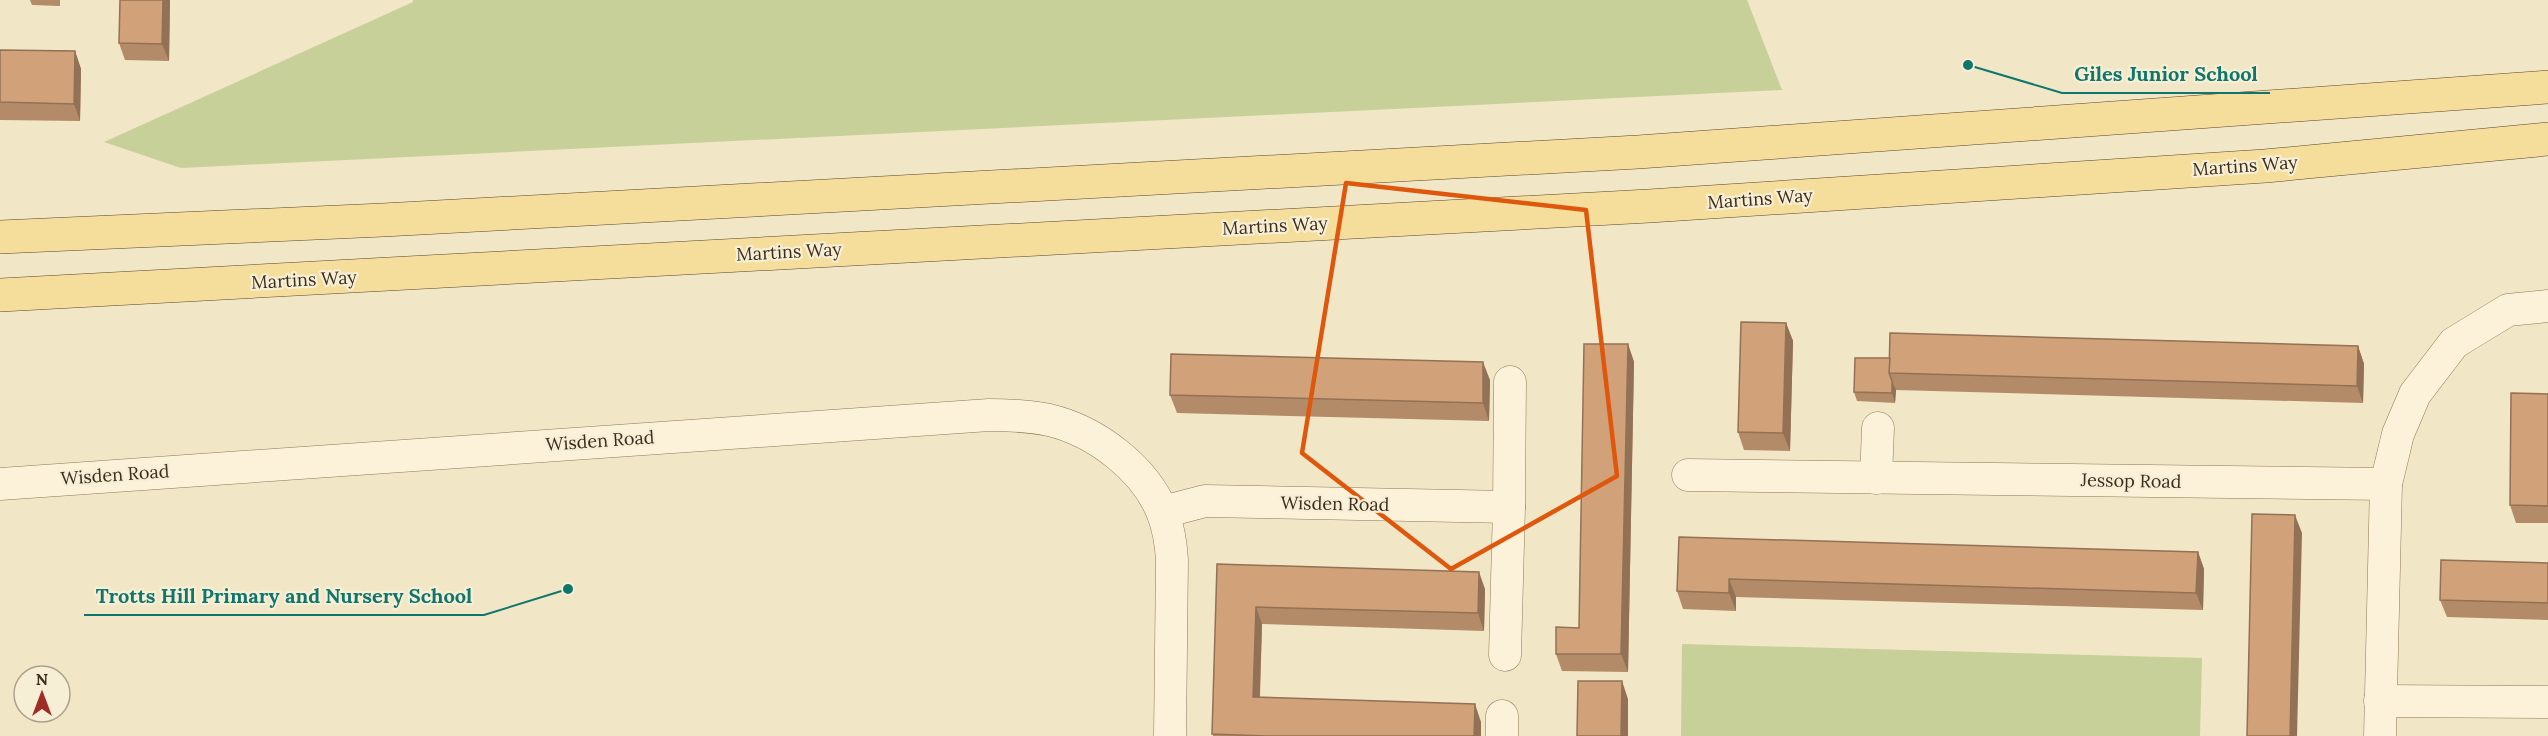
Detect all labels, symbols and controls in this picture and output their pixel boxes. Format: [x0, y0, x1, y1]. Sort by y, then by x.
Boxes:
callout: Giles Junior School [2062, 55, 2270, 93]
text: Giles Junior School [2074, 61, 2258, 86]
street label: Martins Way [2192, 150, 2299, 181]
street label: Martins Way [1707, 183, 1814, 214]
street label: Martins Way [1222, 211, 1329, 240]
street label: Martins Way [736, 237, 843, 266]
street label: Martins Way [251, 265, 358, 294]
street label: Wisden Road [545, 425, 655, 456]
street label: Wisden Road [60, 459, 170, 490]
street label: Jessop Road [2079, 468, 2182, 493]
street label: Wisden Road [1280, 491, 1390, 516]
callout: Trotts Hill Primary and Nursery School [84, 577, 484, 615]
text: Trotts Hill Primary and Nursery School [96, 583, 472, 608]
north arrow [12, 664, 72, 724]
text: N [36, 669, 48, 689]

